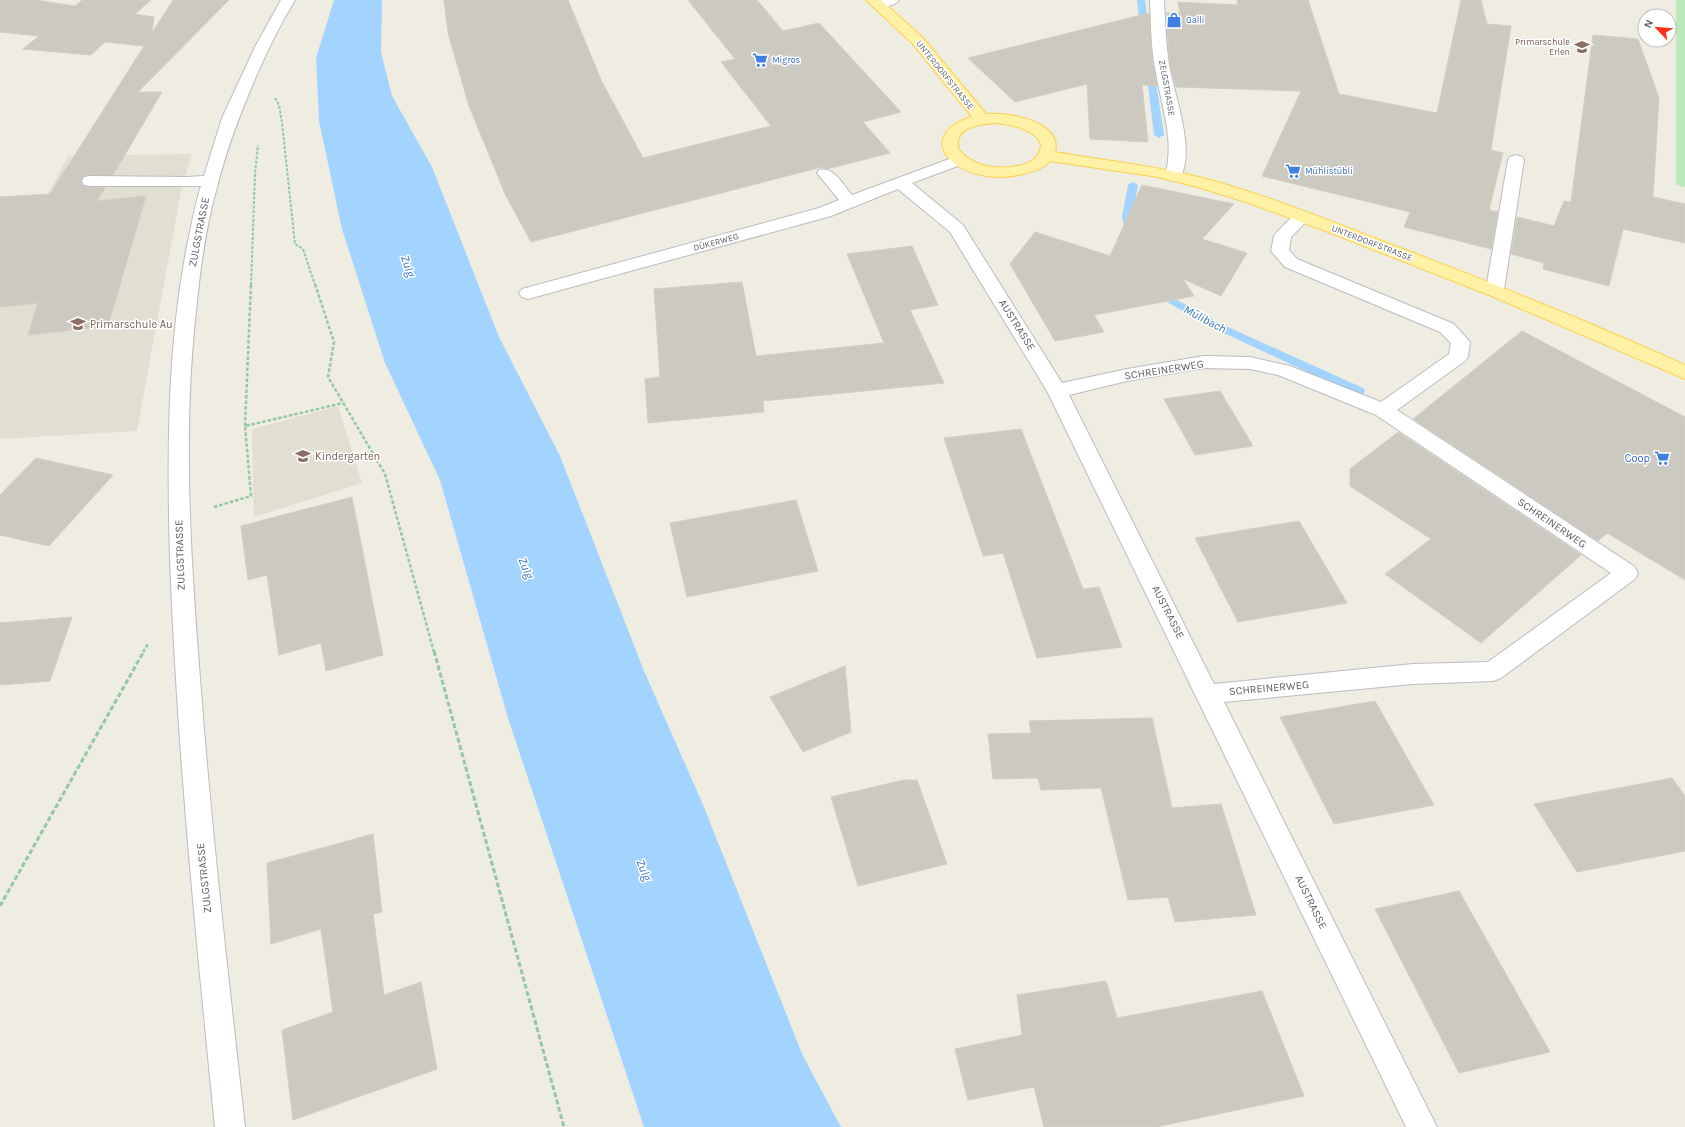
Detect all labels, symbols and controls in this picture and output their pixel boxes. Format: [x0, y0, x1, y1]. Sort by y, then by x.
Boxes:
north arrow [1637, 8, 1677, 48]
shop icon: Galli [1165, 11, 1183, 29]
place label: Galli [1186, 15, 1204, 25]
text: N [1641, 17, 1656, 30]
place label: Primarschule Erlen [1515, 37, 1570, 57]
school or university icon: Primarschule Erlen [1573, 38, 1591, 56]
street label: UNTERDORFSTRASSE [914, 39, 976, 111]
supermarket icon: Migros [751, 51, 769, 69]
place label: Migros [772, 55, 801, 65]
street label: ZELGSTRASSE [1157, 59, 1177, 117]
supermarket icon: Mühlistübli [1284, 162, 1302, 180]
place label: Mühlistübli [1305, 166, 1353, 176]
street label: ZULGSTRASSE [186, 196, 212, 268]
street label: UNTERDORFSTRASSE [1330, 223, 1414, 263]
street label: DÜKERWEG [692, 230, 740, 253]
water label: Zulg [398, 253, 418, 280]
street label: AUSTRASSE [996, 297, 1038, 353]
water label: Mülibach [1181, 302, 1229, 336]
school or university icon: Primarschule Au [69, 315, 87, 333]
place label: Primarschule Au [90, 318, 173, 331]
street label: SCHREINERWEG [1123, 357, 1205, 383]
school or university icon: Kindergarten [294, 447, 312, 465]
supermarket icon: Coop [1653, 449, 1671, 467]
place label: Kindergarten [315, 450, 380, 463]
place label: Coop [1625, 452, 1650, 465]
street label: SCHREINERWEG [1515, 495, 1589, 551]
street label: ZULGSTRASSE [172, 519, 188, 591]
water label: Zulg [515, 555, 537, 582]
street label: AUSTRASSE [1149, 583, 1187, 641]
street label: SCHREINERWEG [1228, 678, 1310, 698]
street label: ZULGSTRASSE [194, 842, 214, 914]
water label: Zulg [634, 857, 655, 884]
street label: AUSTRASSE [1292, 873, 1330, 931]

